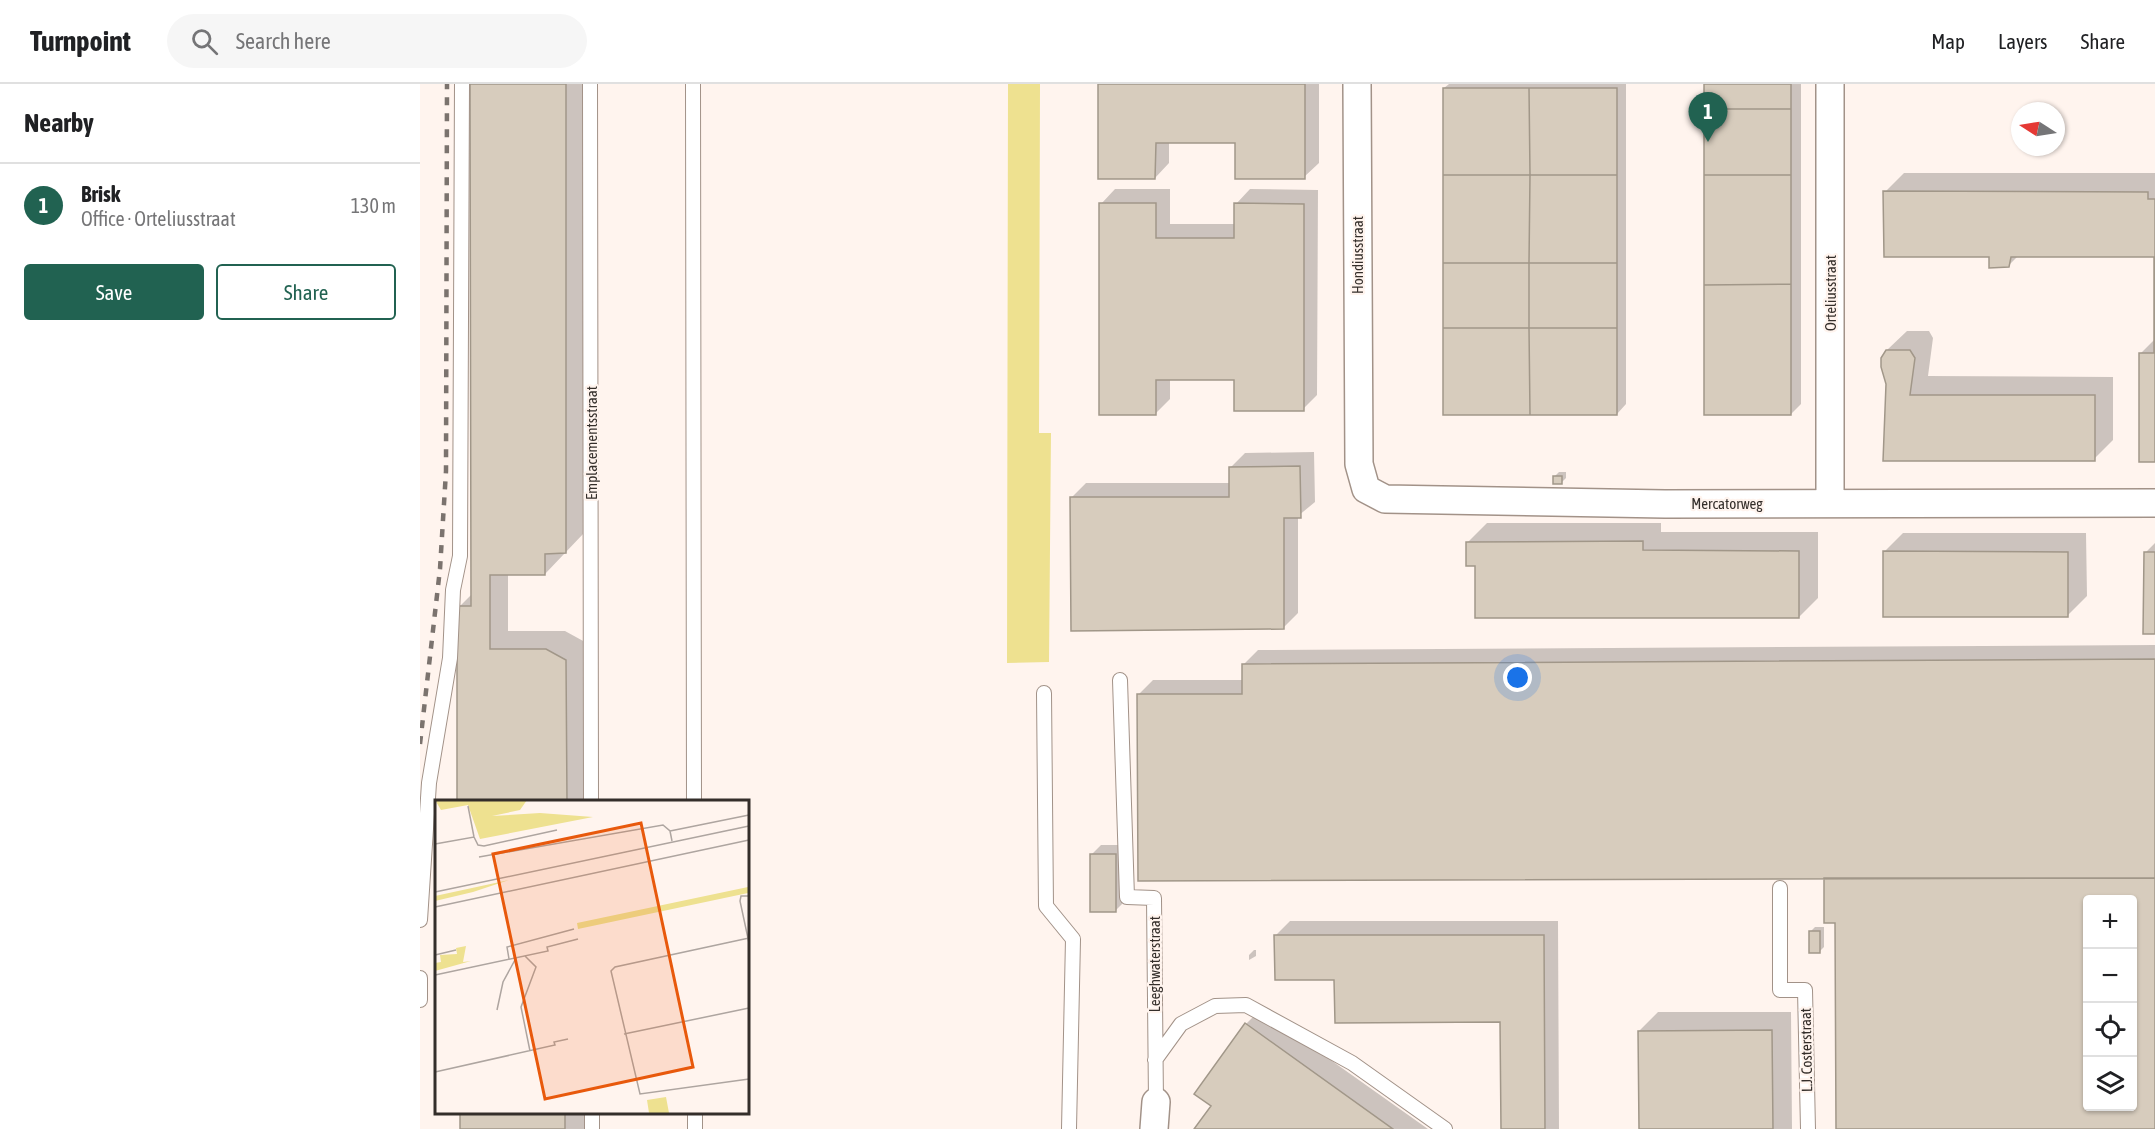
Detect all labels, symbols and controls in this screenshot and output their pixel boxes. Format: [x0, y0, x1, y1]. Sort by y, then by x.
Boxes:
search box [167, 14, 587, 68]
text: Turnpoint [30, 25, 131, 57]
icon: search [188, 25, 221, 58]
text: Search here [236, 28, 331, 54]
text: Map [1931, 29, 1965, 53]
text: Layers [1998, 29, 2048, 53]
text: Share [2081, 29, 2125, 53]
pin: 1 [1688, 92, 1728, 142]
north arrow [2011, 102, 2065, 156]
text: Nearby [24, 108, 94, 138]
text: Brisk [81, 181, 120, 207]
text: 1 [39, 194, 48, 217]
text: 130 m [351, 194, 396, 217]
text: Office · Orteliusstraat [81, 207, 236, 230]
street label: Hondiusstraat [1349, 216, 1366, 294]
street label: Orteliusstraat [1822, 255, 1839, 331]
button: Save [24, 264, 204, 320]
button: Share [216, 264, 396, 320]
street label: Emplacementsstraat [583, 386, 600, 500]
street label: Mercatorweg [1691, 495, 1763, 512]
your location [1503, 663, 1532, 692]
inset map [435, 800, 748, 1114]
map controls [2083, 895, 2137, 1111]
button: + [2083, 895, 2137, 949]
street label: Leeghwaterstraat [1146, 916, 1163, 1012]
button: − [2083, 949, 2137, 1003]
button: locate [2083, 1003, 2137, 1057]
street label: L.J. Costerstraat [1797, 1008, 1815, 1092]
button: layers [2083, 1057, 2137, 1111]

